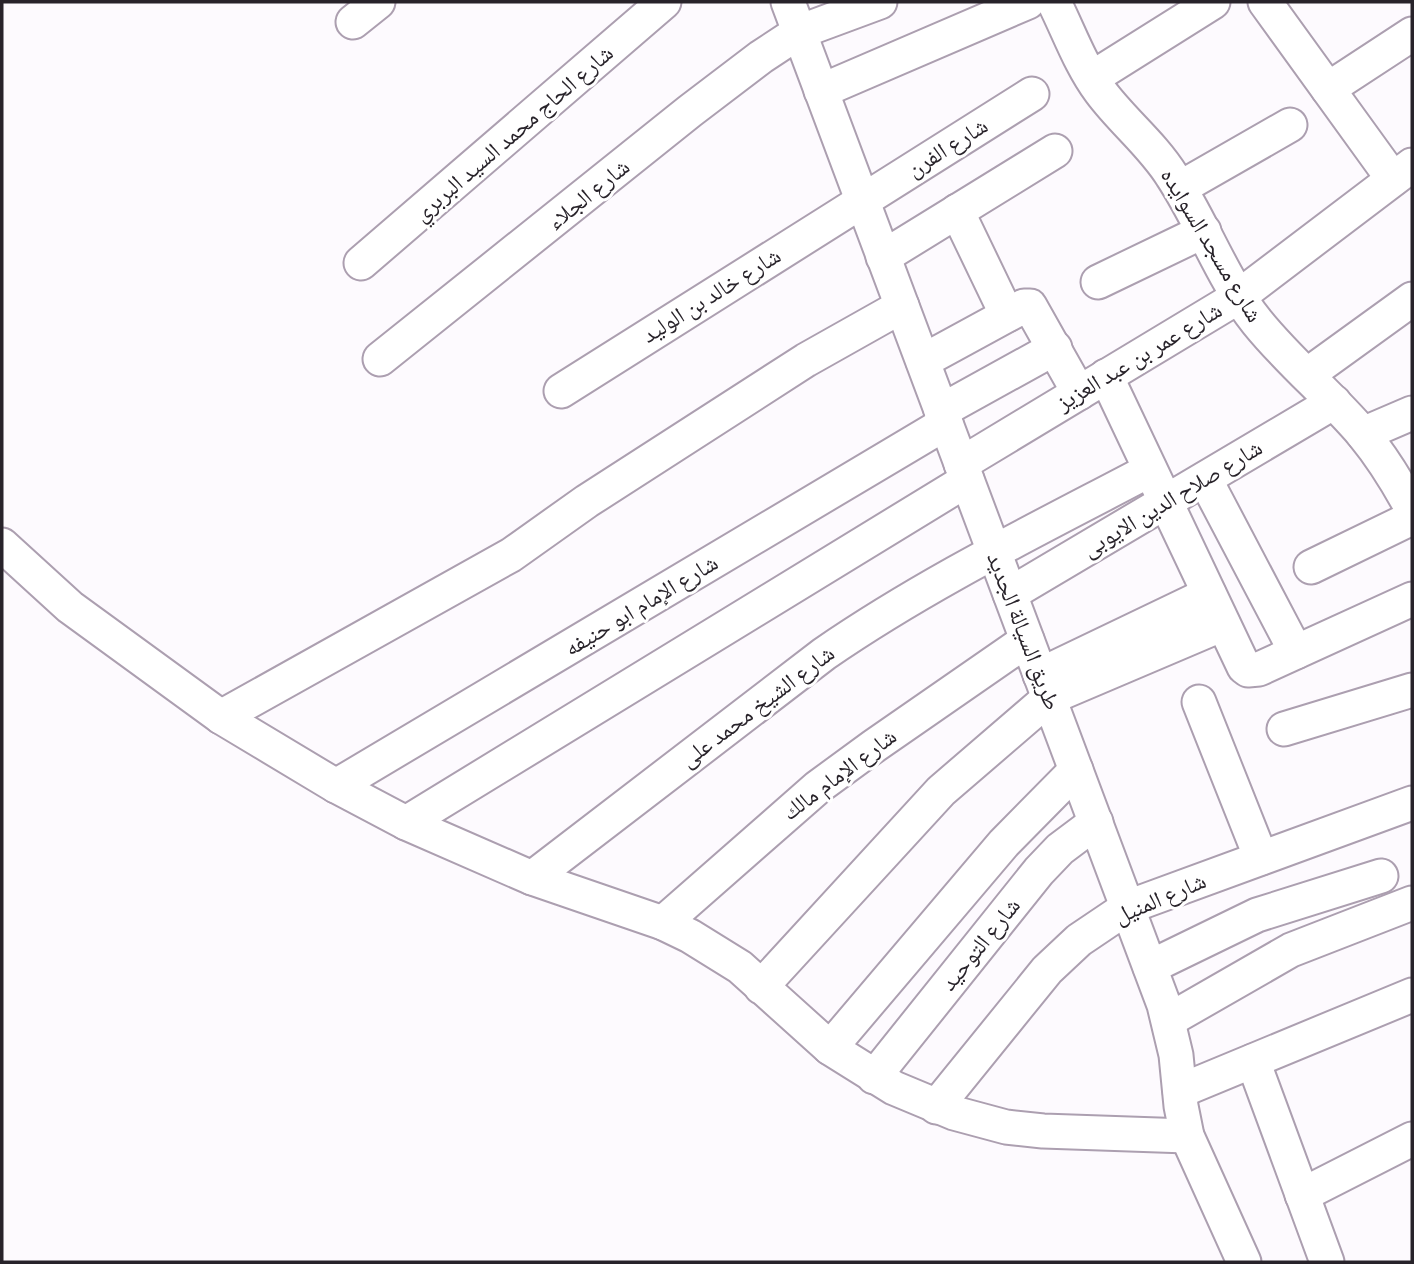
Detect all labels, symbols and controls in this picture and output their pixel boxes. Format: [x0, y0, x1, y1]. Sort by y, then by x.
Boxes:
street label: شارع الحاج محمد السيد البربري [407, 38, 622, 231]
street label: شارع الفرن [901, 110, 993, 184]
street label: شارع الجلاء [540, 151, 636, 237]
street label: شارع مسجد السوايده [1154, 162, 1270, 328]
street label: شارع خالد بن الوليد [636, 240, 786, 350]
street label: شارع عمر بن عبد العزيز [1050, 295, 1227, 418]
street label: شارع صلاح الدين الايوبى [1076, 432, 1268, 564]
street label: شارع الإمام ابو حنيفه [559, 547, 724, 664]
street label: طريق السيالة الجديد [981, 548, 1068, 714]
street label: شارع الشيخ محمد على [674, 638, 840, 774]
street label: شارع الإمام مالك [776, 721, 903, 828]
street label: شارع المنيل [1110, 865, 1210, 931]
street label: شارع التوحيد [933, 891, 1027, 997]

